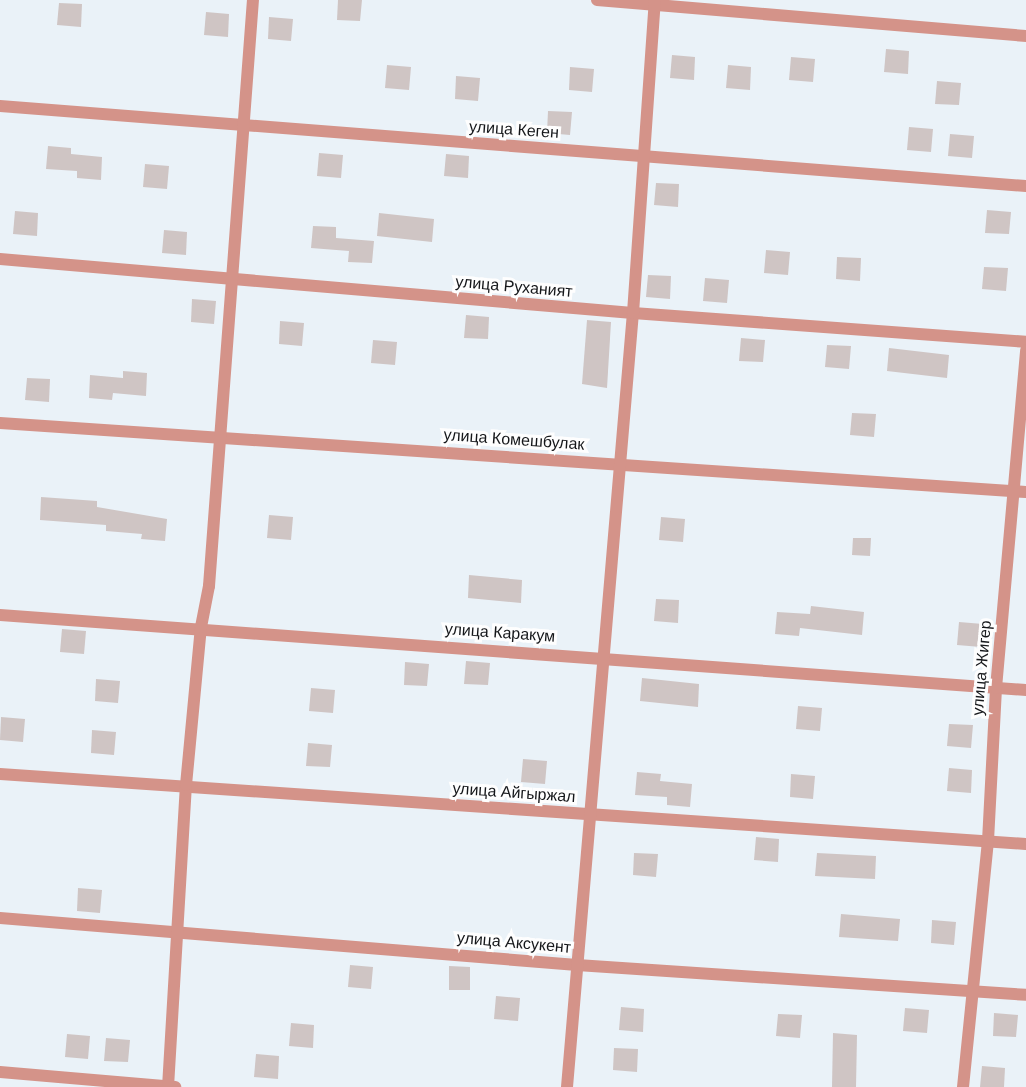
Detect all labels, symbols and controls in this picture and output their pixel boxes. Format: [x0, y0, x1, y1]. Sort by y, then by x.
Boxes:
street label: улица Кеген [469, 117, 559, 143]
street label: улица Руханият [455, 272, 573, 302]
street label: улица Комешбулак [443, 426, 585, 454]
street label: улица Каракум [444, 620, 556, 646]
street label: улица Жигер [968, 620, 996, 716]
street label: улица Айгыржал [452, 779, 576, 807]
street label: улица Аксукент [456, 928, 572, 958]

